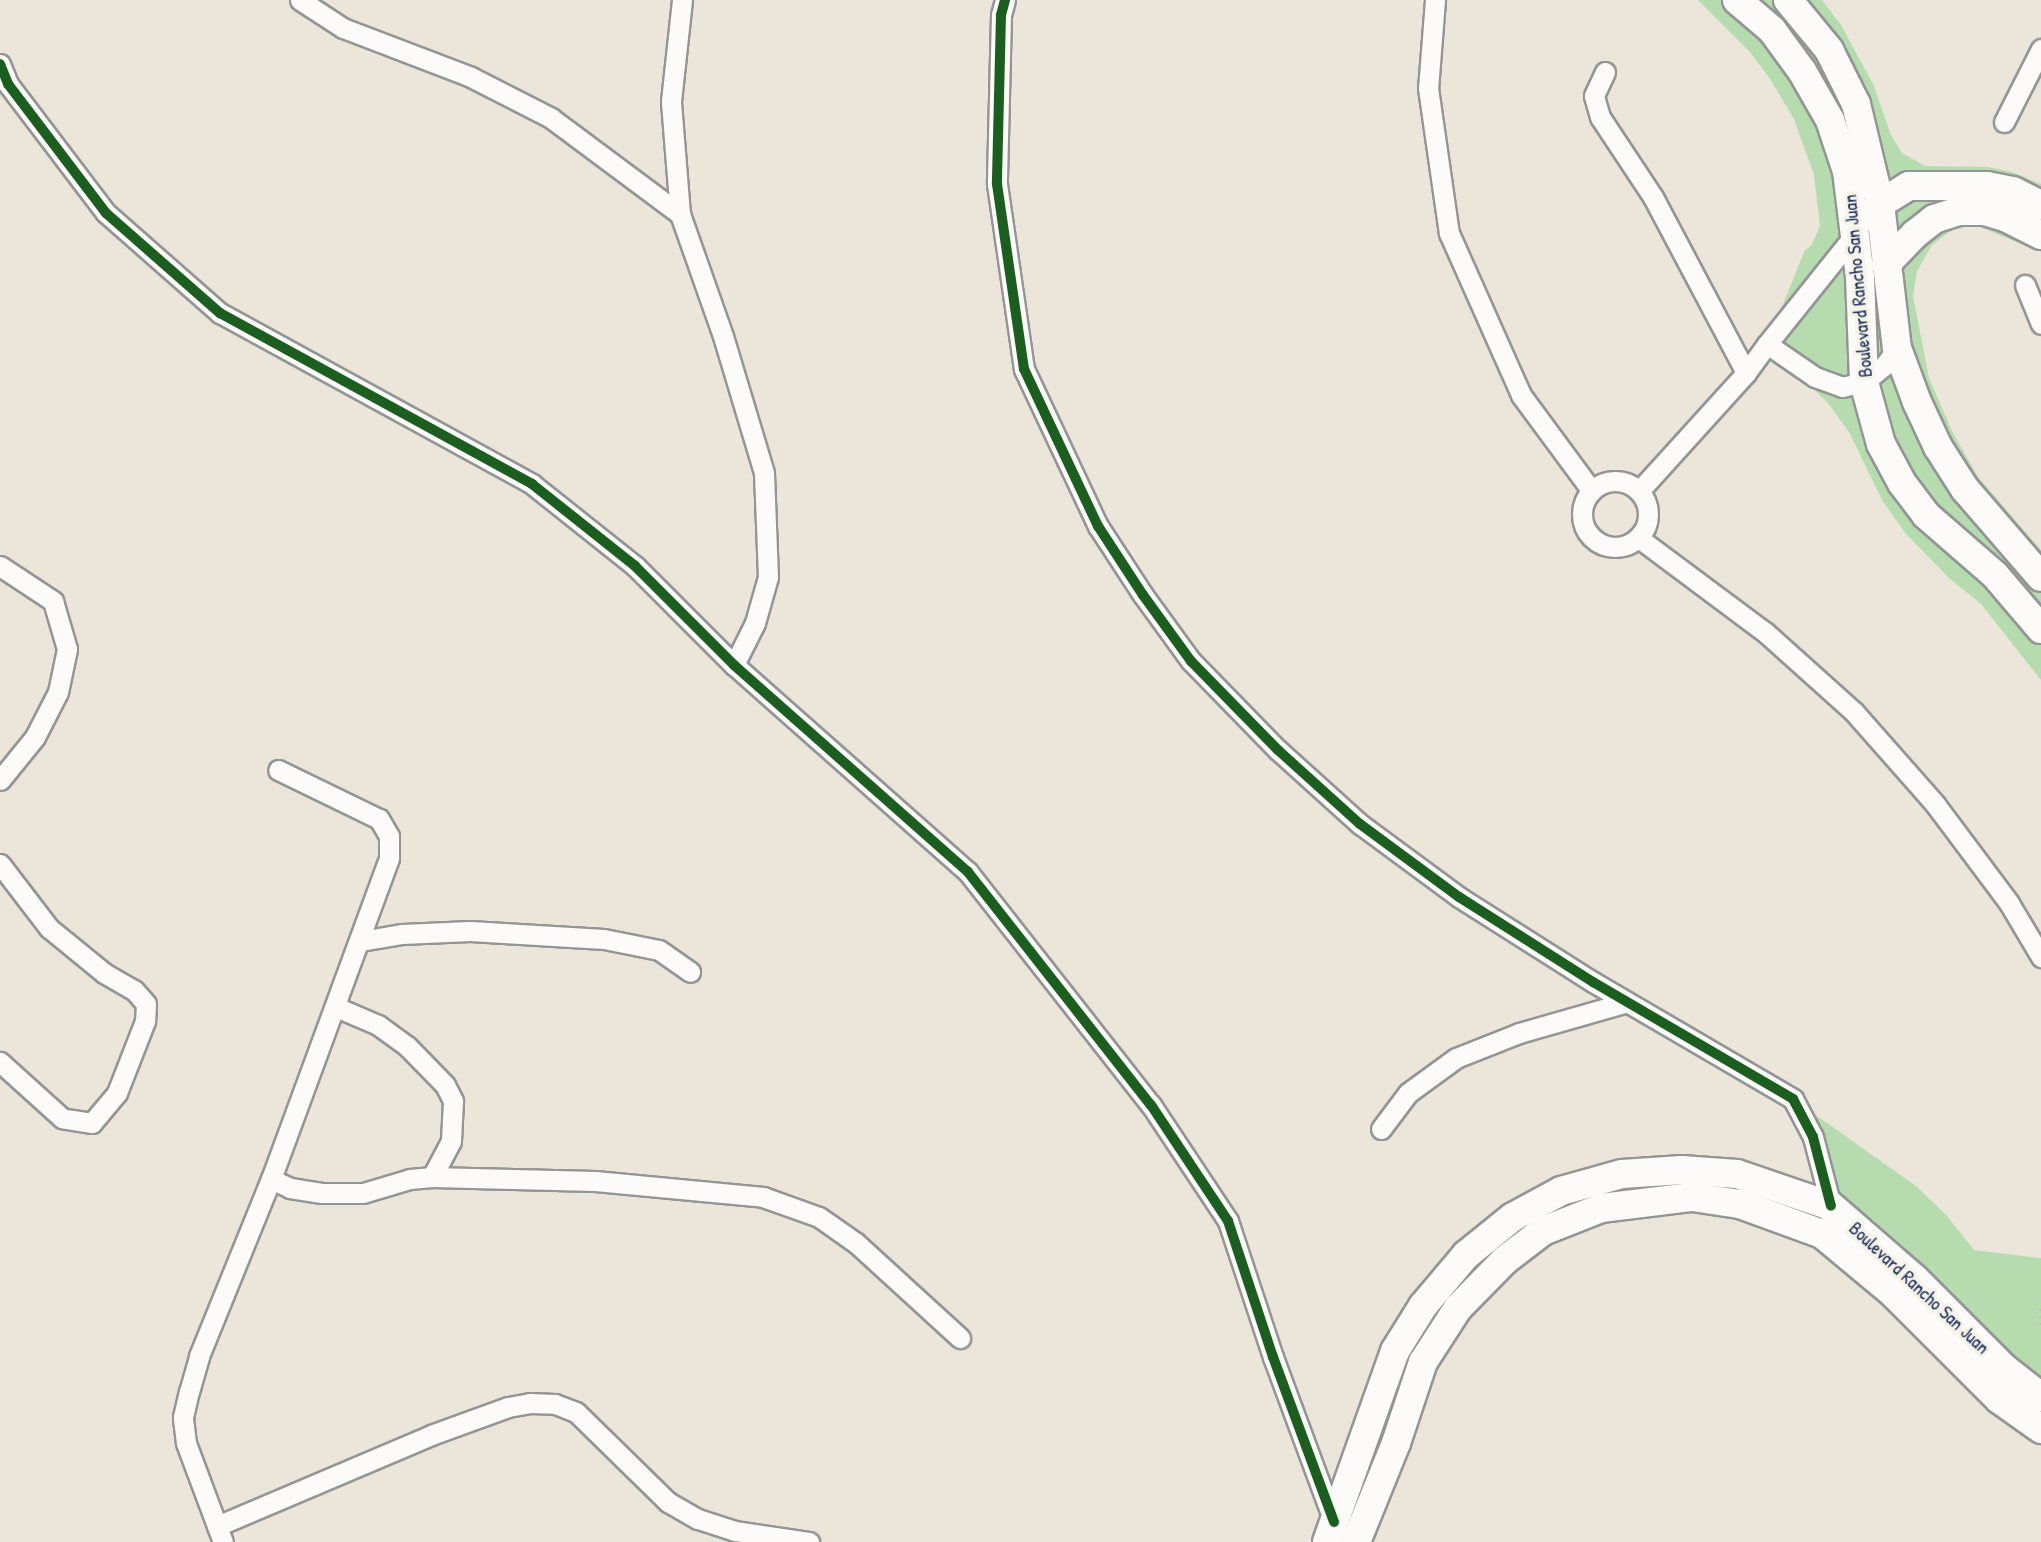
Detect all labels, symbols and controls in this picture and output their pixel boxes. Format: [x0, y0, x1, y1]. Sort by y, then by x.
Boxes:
street label: Boulevard Rancho San Juan [1839, 194, 1877, 378]
street label: Boulevard Rancho San Juan [1844, 1217, 1994, 1359]

